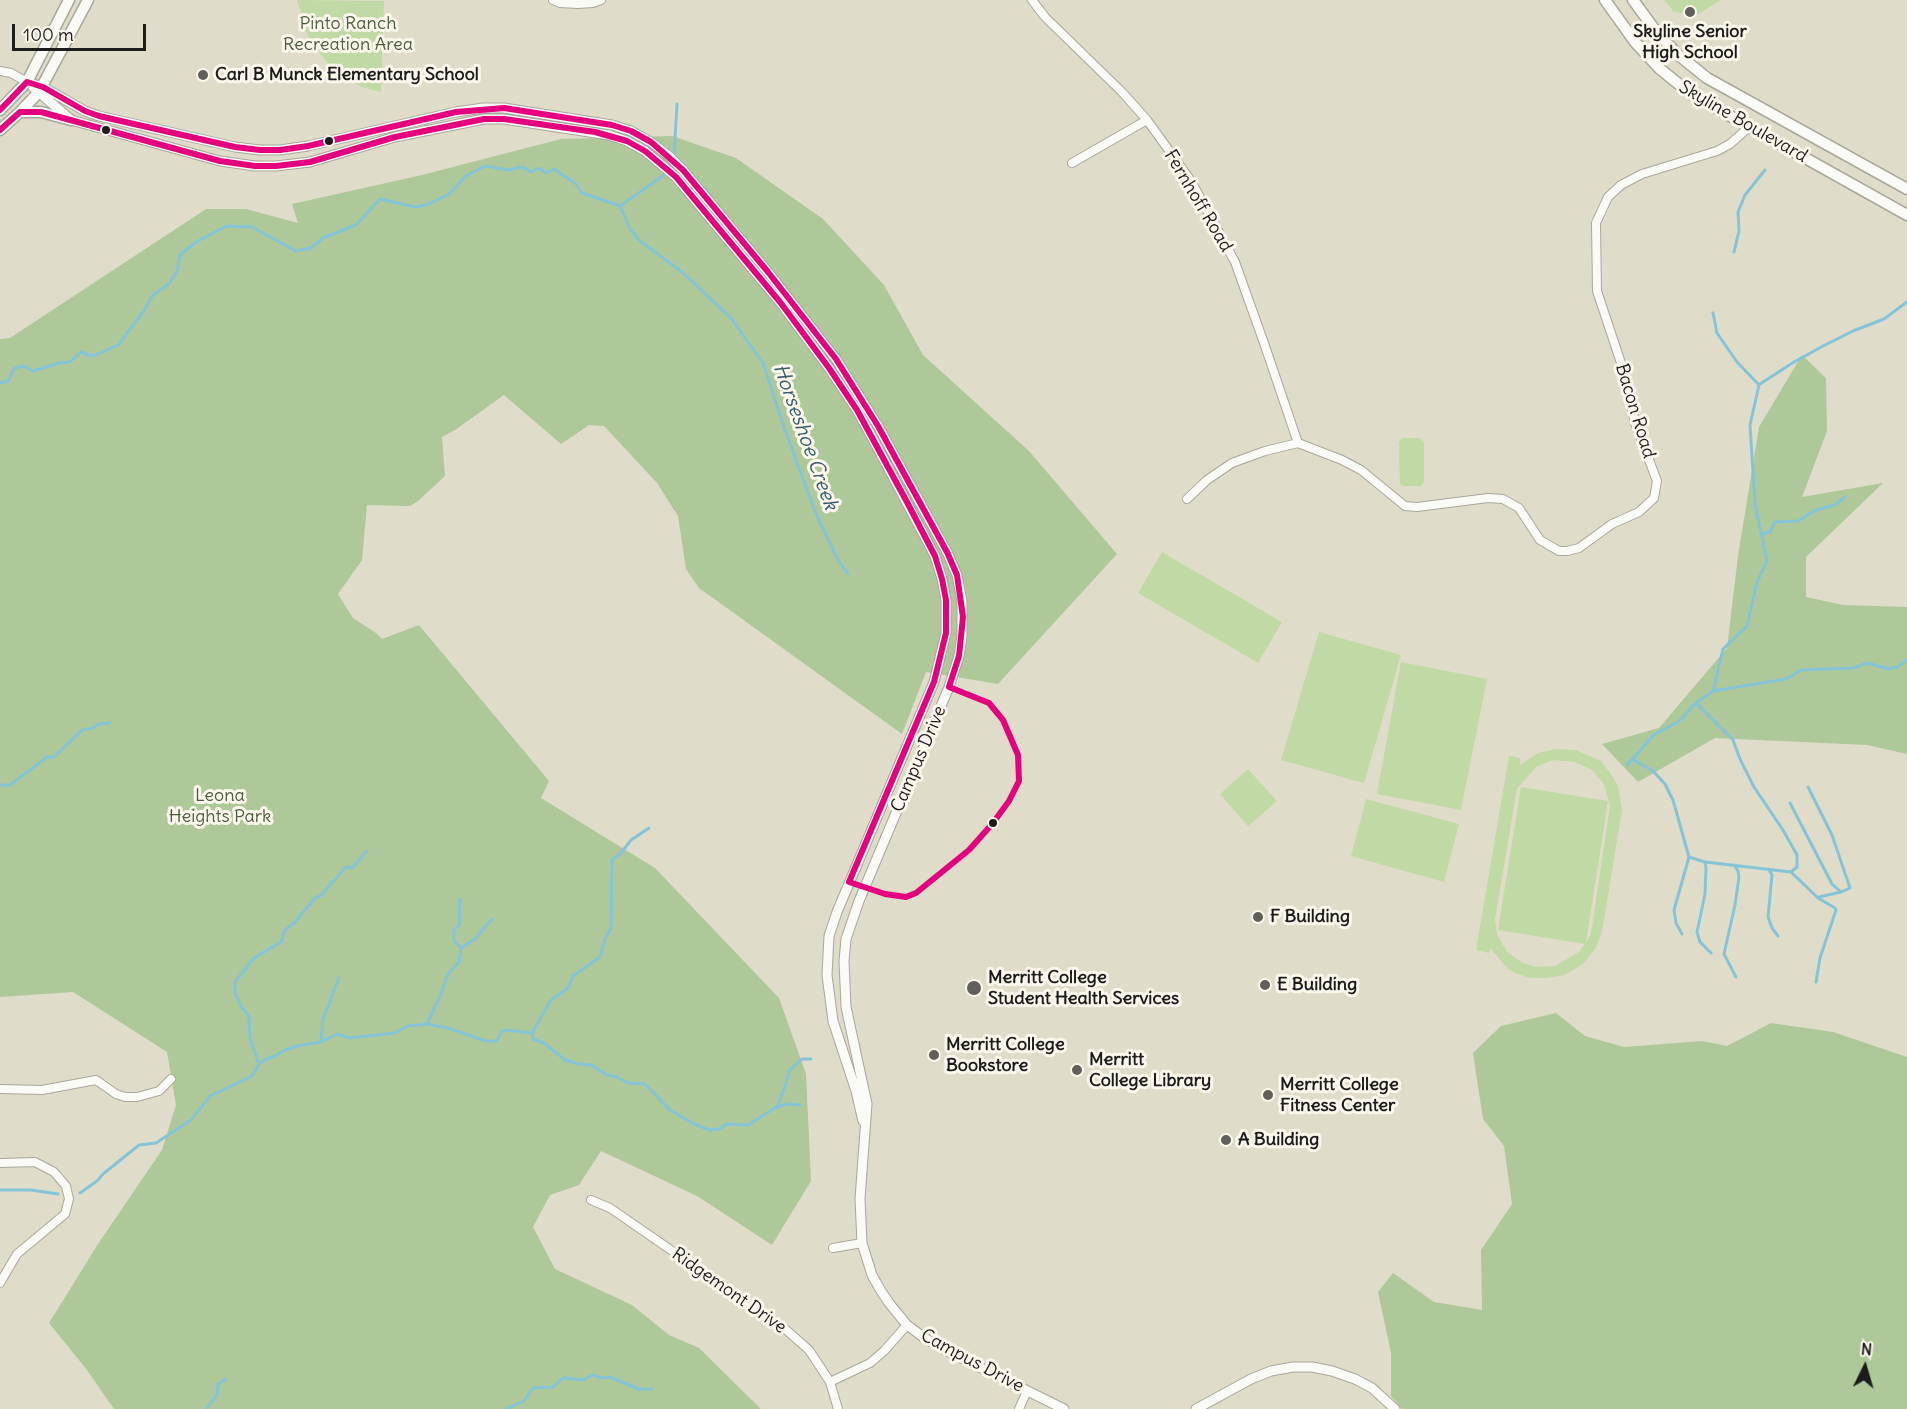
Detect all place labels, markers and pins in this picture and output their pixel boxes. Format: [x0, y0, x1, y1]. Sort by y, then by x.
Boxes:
marker: Skyline Senior High School [1683, 5, 1697, 19]
place label: Skyline Senior High School [1633, 21, 1747, 63]
place label: Carl B Munck Elementary School [215, 64, 479, 86]
marker: Carl B Munck Elementary School [196, 68, 210, 82]
unlabelled marker [100, 124, 112, 136]
unlabelled marker [323, 135, 335, 147]
unlabelled marker [987, 817, 999, 829]
place label: F Building [1270, 906, 1350, 928]
marker: F Building [1251, 910, 1265, 924]
place label: Merritt College Student Health Services [988, 967, 1179, 1010]
place label: E Building [1277, 974, 1357, 996]
marker: E Building [1258, 978, 1272, 992]
marker: Merritt College Student Health Services [965, 979, 983, 997]
place label: Merritt College Bookstore [946, 1034, 1065, 1076]
marker: Merritt College Bookstore [927, 1048, 941, 1062]
place label: Merritt College Library [1089, 1049, 1211, 1092]
marker: Merritt College Library [1070, 1063, 1084, 1077]
place label: Merritt College Fitness Center [1280, 1074, 1399, 1116]
marker: Merritt College Fitness Center [1261, 1088, 1275, 1102]
place label: A Building [1238, 1129, 1319, 1151]
marker: A Building [1219, 1133, 1233, 1147]

